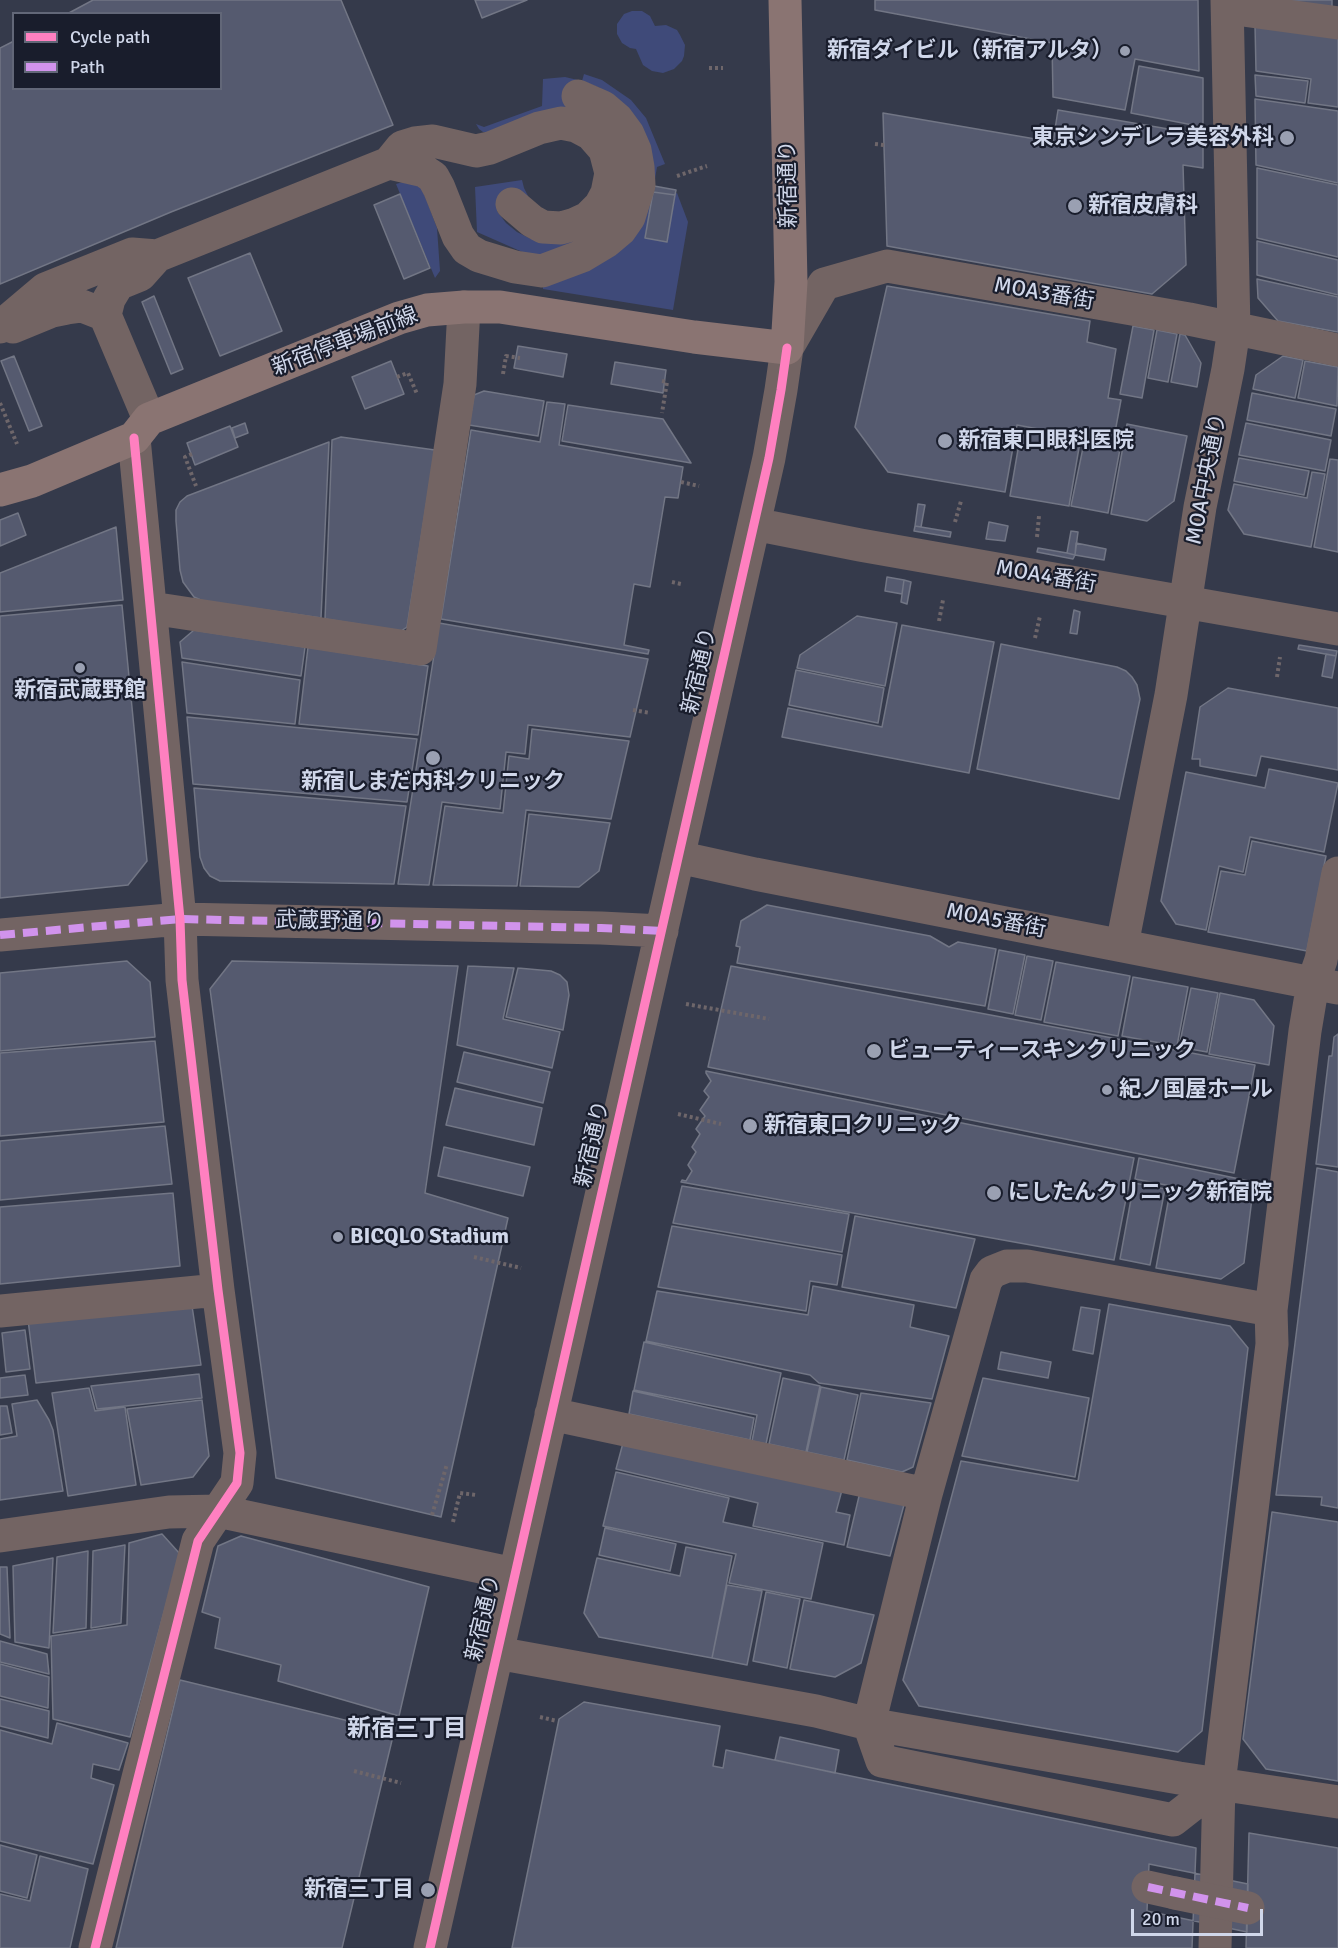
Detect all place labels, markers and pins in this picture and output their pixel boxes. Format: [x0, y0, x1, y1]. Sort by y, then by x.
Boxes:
place label: 新宿ダイビル（新宿アルタ） [827, 38, 1113, 64]
marker: 新宿ダイビル（新宿アルタ） [1118, 44, 1132, 58]
place label: 東京シンデレラ美容外科 [1032, 125, 1274, 151]
marker: 東京シンデレラ美容外科 [1278, 129, 1296, 147]
place label: 新宿皮膚科 [1088, 193, 1198, 219]
marker: 新宿皮膚科 [1066, 197, 1084, 215]
place label: 新宿東口眼科医院 [958, 428, 1134, 454]
marker: 新宿東口眼科医院 [936, 432, 954, 450]
marker: 新宿武蔵野館 [73, 661, 87, 675]
place label: 新宿武蔵野館 [14, 678, 146, 704]
marker: 新宿しまだ内科クリニック [424, 749, 442, 767]
place label: 新宿しまだ内科クリニック [301, 769, 565, 795]
place label: ビューティースキンクリニック [888, 1038, 1196, 1064]
marker: ビューティースキンクリニック [865, 1042, 883, 1060]
place label: 紀ノ国屋ホール [1119, 1077, 1273, 1103]
marker: 紀ノ国屋ホール [1100, 1083, 1114, 1097]
place label: 新宿東口クリニック [764, 1113, 962, 1139]
marker: 新宿東口クリニック [741, 1117, 759, 1135]
place label: にしたんクリニック新宿院 [1008, 1180, 1272, 1206]
marker: にしたんクリニック新宿院 [985, 1184, 1003, 1202]
place label: BICQLO Stadium [350, 1224, 509, 1250]
marker: BICQLO Stadium [331, 1230, 345, 1244]
place label: 新宿三丁目 [304, 1877, 414, 1903]
marker: 新宿三丁目 [419, 1881, 437, 1899]

